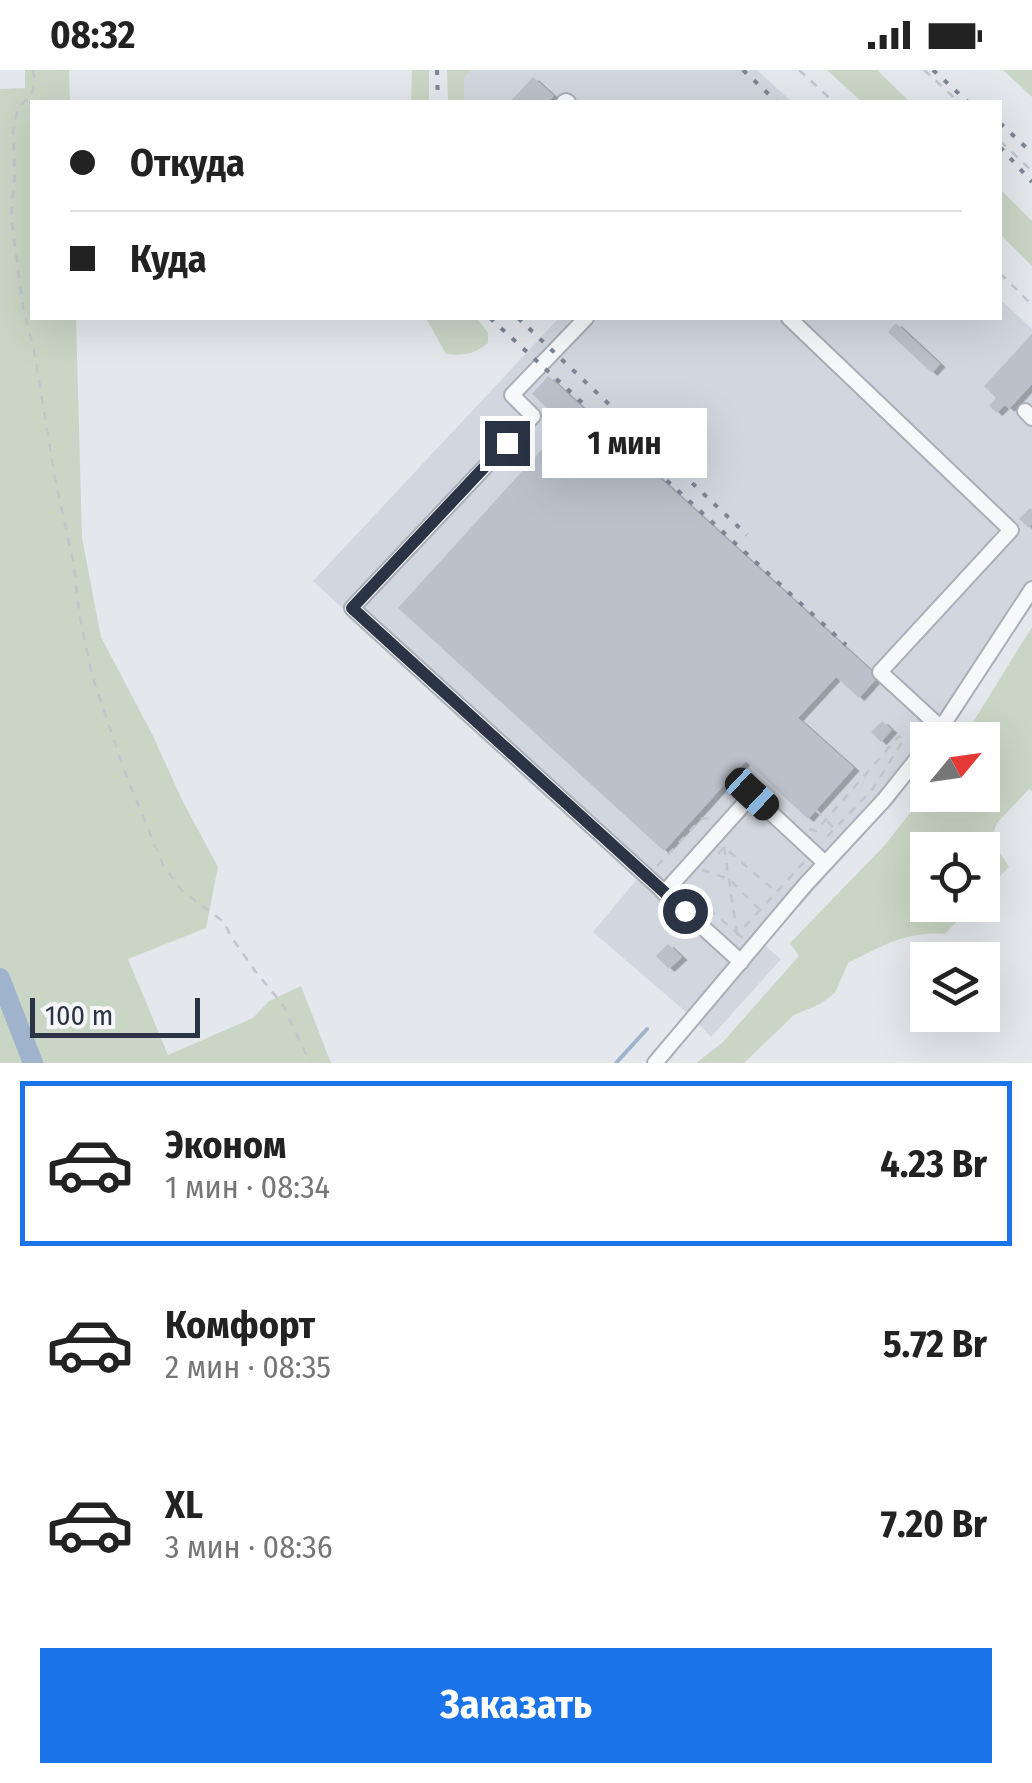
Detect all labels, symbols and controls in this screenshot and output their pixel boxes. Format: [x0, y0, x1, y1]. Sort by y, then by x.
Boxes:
text: 08:32 [50, 12, 135, 58]
text: Откуда [130, 140, 245, 186]
text: Куда [130, 236, 207, 282]
callout: 1 мин [542, 408, 707, 478]
route end [485, 421, 530, 466]
text: 1 мин [588, 424, 661, 462]
north arrow [910, 722, 1000, 812]
map controls [910, 722, 1000, 1032]
car [720, 763, 784, 825]
button: locate [910, 832, 1000, 922]
route start [663, 889, 708, 934]
button: layers [910, 942, 1000, 1032]
scale bar [30, 993, 200, 1038]
text: 100 m [45, 999, 113, 1032]
icon: car [45, 1119, 135, 1209]
text: Эконом [165, 1122, 286, 1168]
text: 4.23 Br [880, 1141, 987, 1187]
text: 1 мин · 08:34 [165, 1168, 330, 1206]
icon: car [45, 1299, 135, 1389]
text: Комфорт [165, 1302, 315, 1348]
text: 5.72 Br [883, 1321, 987, 1367]
text: 2 мин · 08:35 [165, 1348, 331, 1386]
icon: car [45, 1479, 135, 1569]
text: XL [165, 1482, 203, 1528]
text: 7.20 Br [881, 1501, 987, 1547]
text: 3 мин · 08:36 [165, 1528, 333, 1566]
button: Заказать [40, 1648, 992, 1763]

